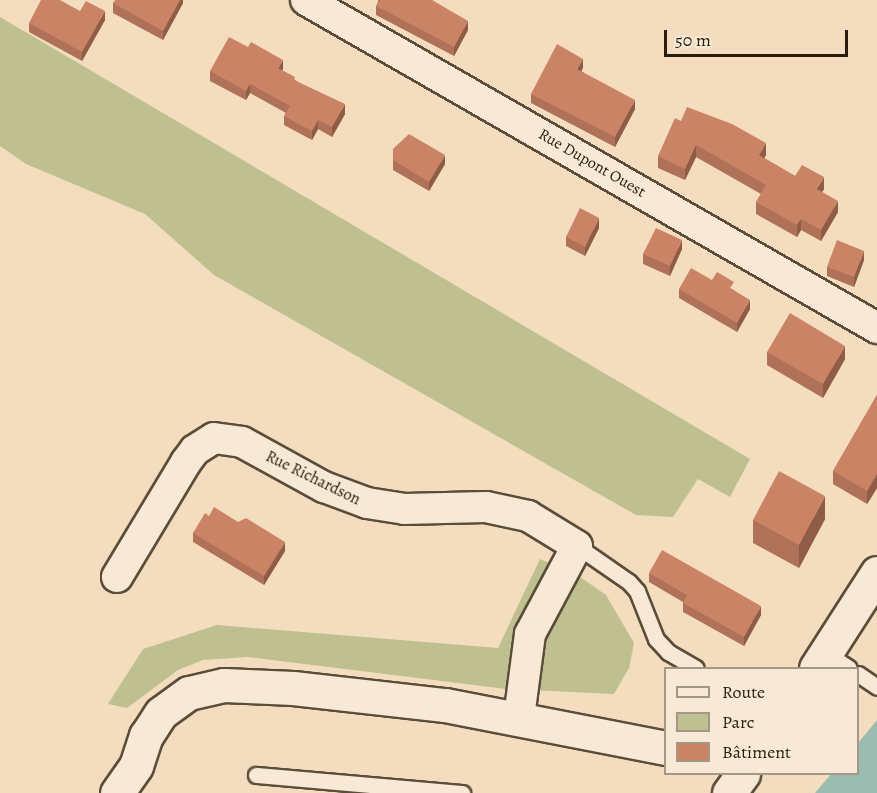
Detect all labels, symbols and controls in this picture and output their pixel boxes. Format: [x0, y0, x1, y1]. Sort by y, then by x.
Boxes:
scale bar [667, 18, 852, 56]
text: 50 m [675, 28, 711, 52]
street label: Rue Dupont Ouest [535, 125, 649, 201]
street label: Rue Richardson [263, 447, 363, 509]
legend [664, 667, 859, 775]
text: Route [722, 680, 765, 704]
text: Parc [722, 710, 754, 734]
text: Bâtiment [722, 740, 791, 764]

